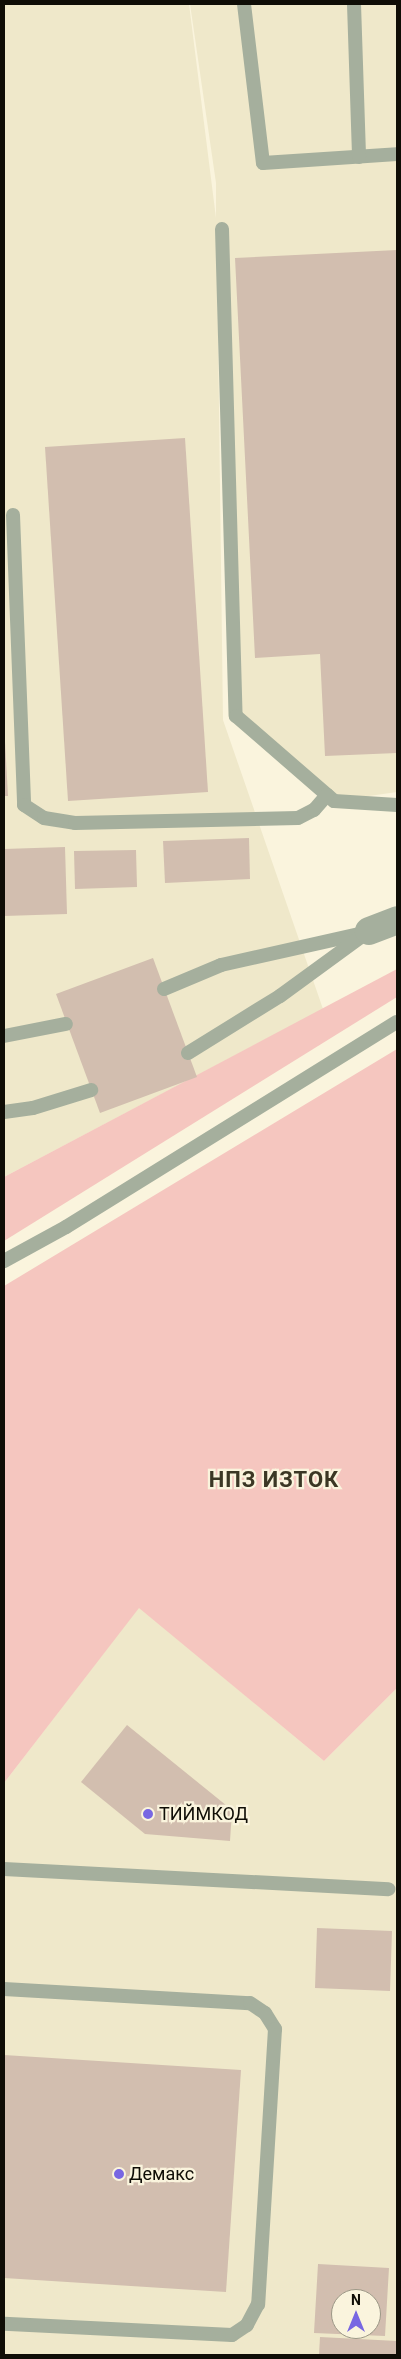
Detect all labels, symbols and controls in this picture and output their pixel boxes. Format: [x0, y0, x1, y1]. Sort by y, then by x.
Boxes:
district label: НПЗ ИЗТОК [208, 1467, 340, 1493]
place label: ТИЙМКОД [159, 1803, 248, 1825]
marker: ТИЙМКОД [141, 1807, 155, 1821]
place label: Демакс [129, 2163, 194, 2185]
marker: Демакс [113, 2168, 125, 2180]
north arrow [331, 2289, 381, 2339]
text: N [351, 2292, 361, 2308]

